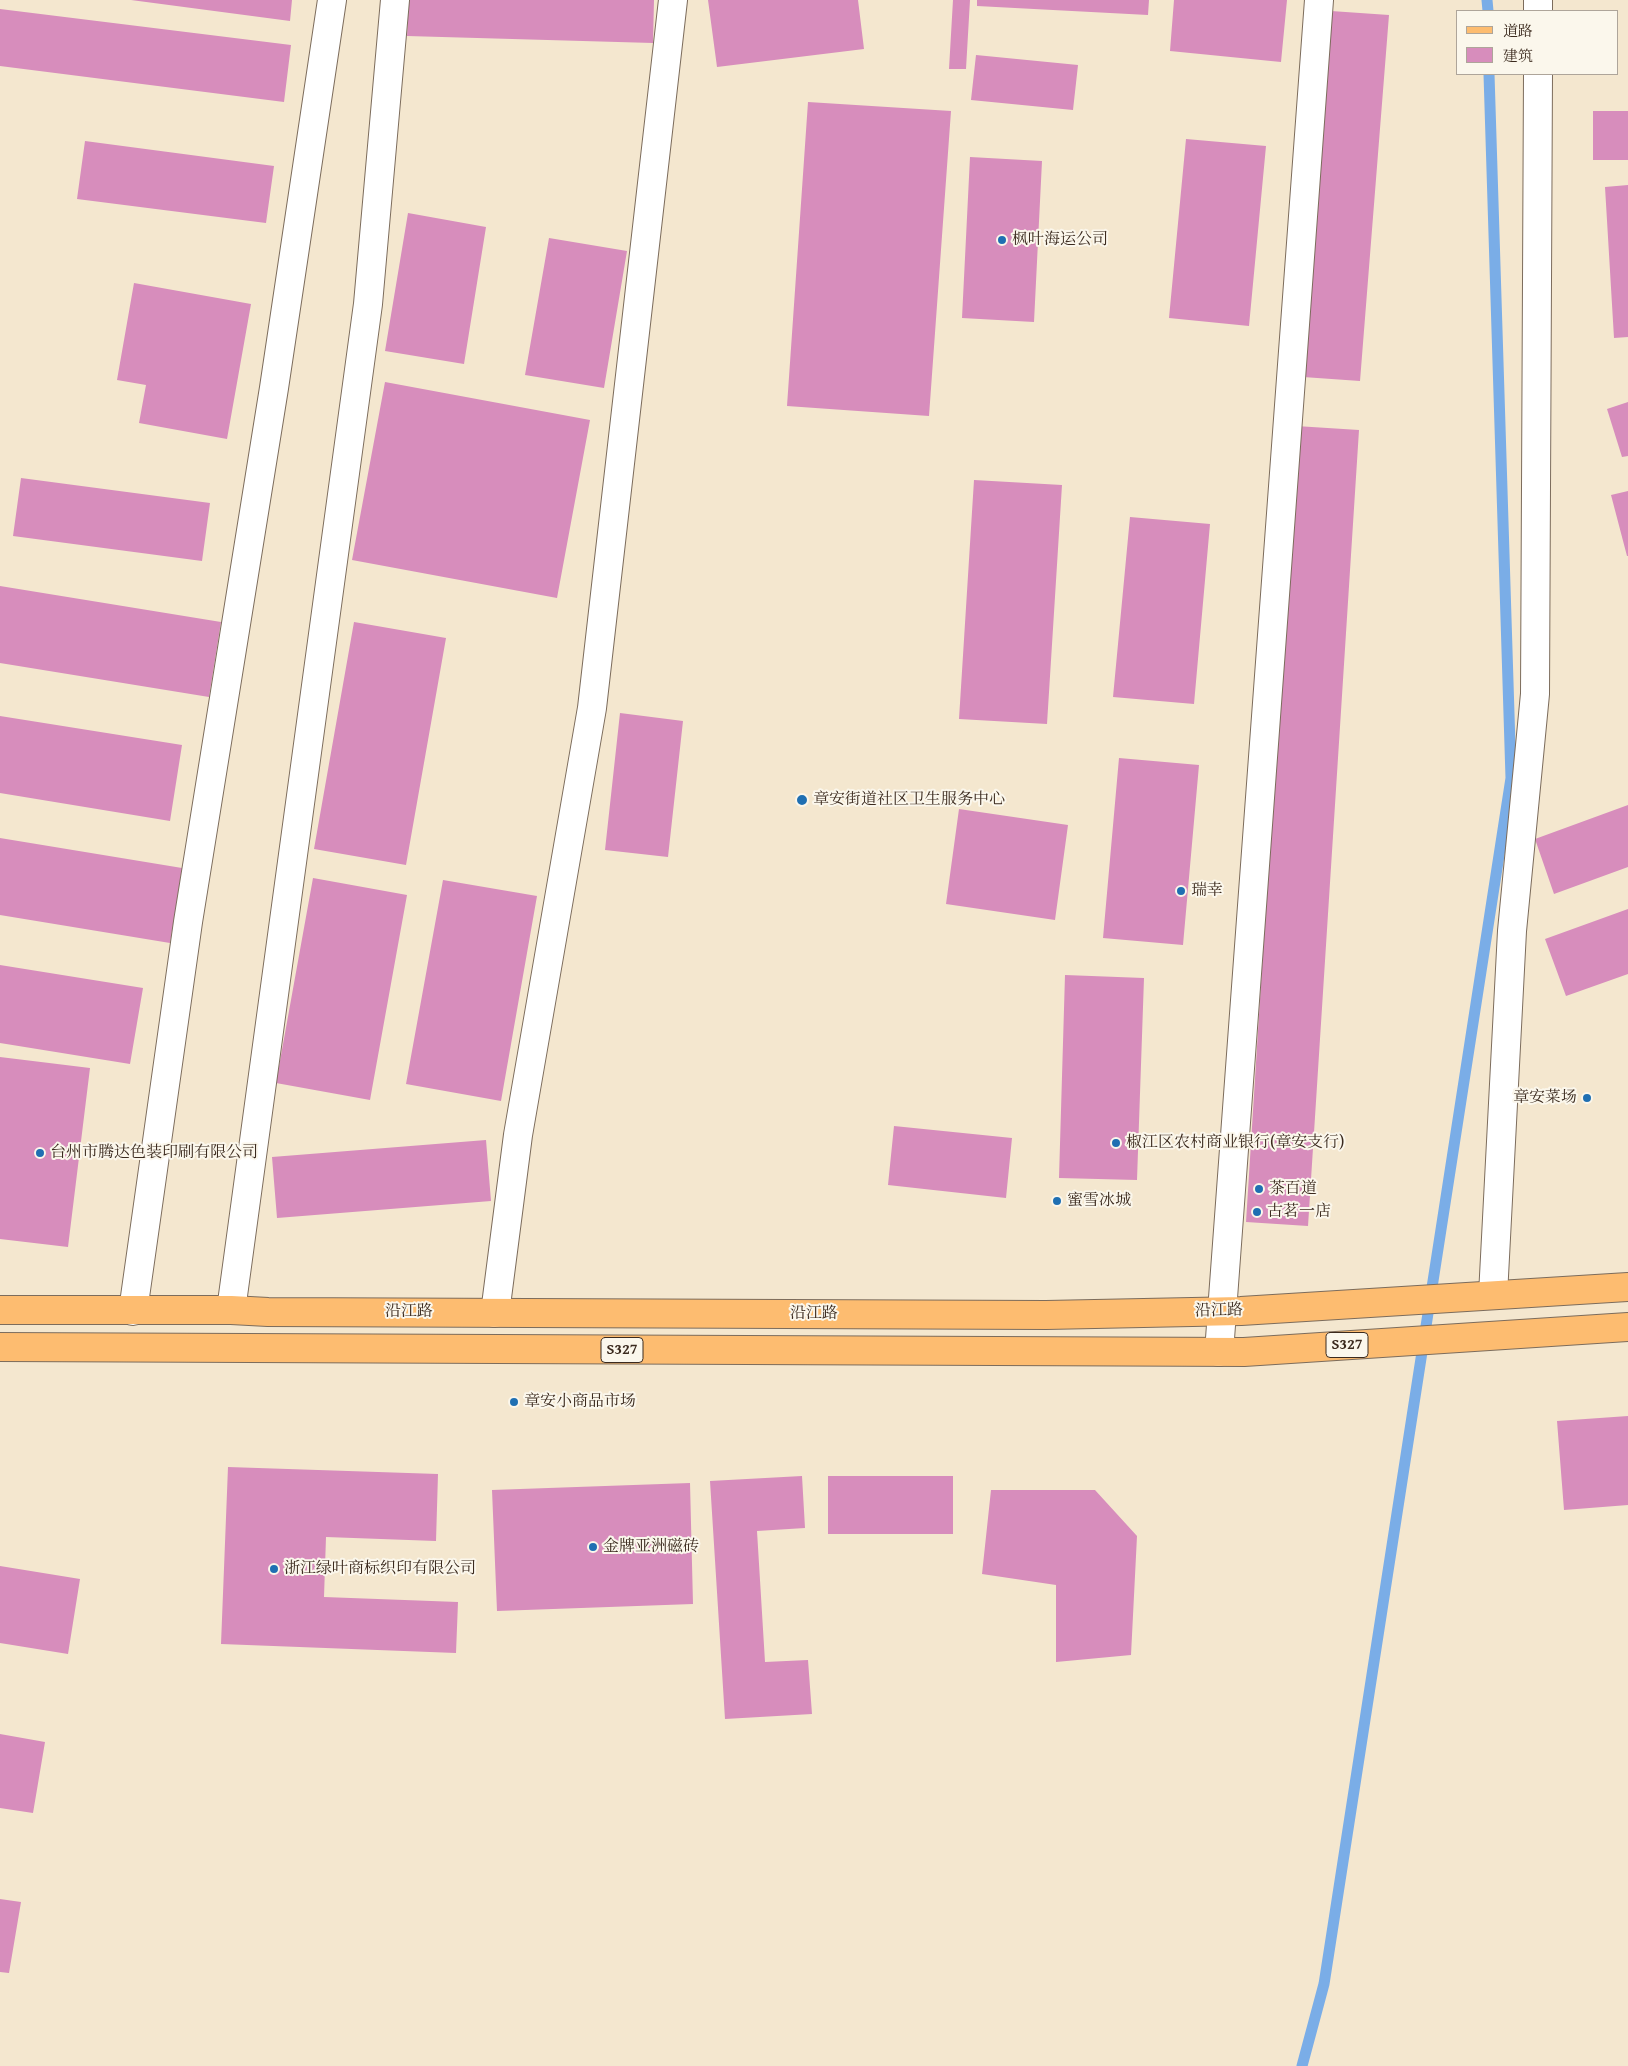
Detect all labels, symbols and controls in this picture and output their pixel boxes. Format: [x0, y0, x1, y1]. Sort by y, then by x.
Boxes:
legend [1456, 10, 1618, 75]
text: 道路 [1503, 20, 1533, 41]
text: 建筑 [1503, 45, 1533, 66]
place label: 枫叶海运公司 [1012, 230, 1108, 250]
marker: 枫叶海运公司 [996, 234, 1008, 246]
place label: 章安街道社区卫生服务中心 [813, 790, 1005, 810]
marker: 章安街道社区卫生服务中心 [795, 793, 809, 807]
place label: 瑞幸 [1191, 881, 1223, 901]
marker: 瑞幸 [1175, 885, 1187, 897]
place label: 章安菜场 [1513, 1088, 1577, 1108]
marker: 章安菜场 [1581, 1092, 1593, 1104]
place label: 椒江区农村商业银行(章安支行) [1126, 1133, 1344, 1153]
marker: 椒江区农村商业银行(章安支行) [1110, 1137, 1122, 1149]
place label: 台州市腾达色装印刷有限公司 [50, 1143, 258, 1163]
marker: 台州市腾达色装印刷有限公司 [34, 1147, 46, 1159]
place label: 茶百道 [1269, 1179, 1317, 1199]
marker: 茶百道 [1253, 1183, 1265, 1195]
place label: 蜜雪冰城 [1067, 1191, 1131, 1211]
marker: 蜜雪冰城 [1051, 1195, 1063, 1207]
place label: 古茗一店 [1267, 1202, 1331, 1222]
marker: 古茗一店 [1251, 1206, 1263, 1218]
street label: 沿江路 [1195, 1301, 1243, 1321]
street label: 沿江路 [385, 1302, 433, 1322]
street label: 沿江路 [790, 1304, 838, 1324]
road number: S327 [1326, 1332, 1368, 1358]
road number: S327 [601, 1338, 643, 1362]
place label: 章安小商品市场 [524, 1392, 636, 1412]
marker: 章安小商品市场 [508, 1396, 520, 1408]
place label: 金牌亚洲磁砖 [603, 1537, 699, 1557]
marker: 金牌亚洲磁砖 [587, 1541, 599, 1553]
place label: 浙江绿叶商标织印有限公司 [284, 1559, 476, 1579]
marker: 浙江绿叶商标织印有限公司 [268, 1563, 280, 1575]

